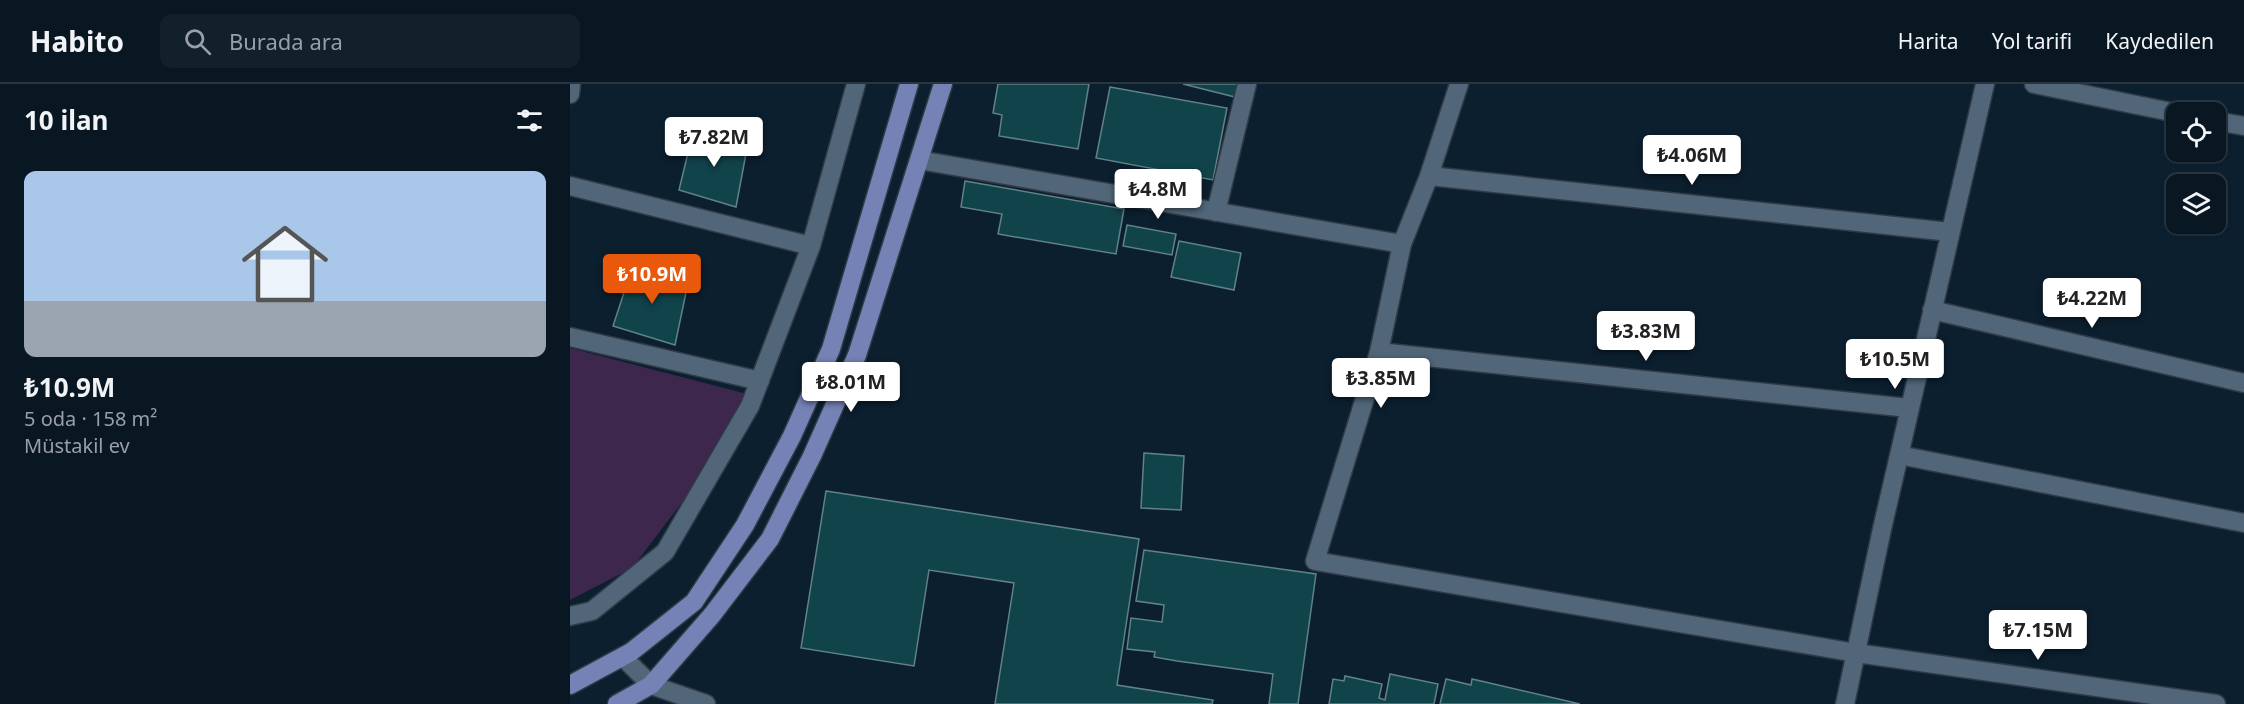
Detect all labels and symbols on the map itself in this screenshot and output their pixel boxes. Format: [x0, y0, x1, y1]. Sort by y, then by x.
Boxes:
pin: ₺7.82M [665, 117, 763, 168]
pin: ₺4.06M [1643, 135, 1741, 186]
pin: ₺4.8M [1116, 169, 1200, 220]
pin: ₺10.9M [603, 254, 701, 305]
pin: ₺4.22M [2043, 278, 2141, 329]
pin: ₺3.83M [1597, 311, 1695, 362]
pin: ₺10.5M [1846, 339, 1944, 390]
pin: ₺3.85M [1332, 358, 1430, 409]
pin: ₺8.01M [802, 362, 900, 413]
pin: ₺7.15M [1989, 610, 2087, 661]

